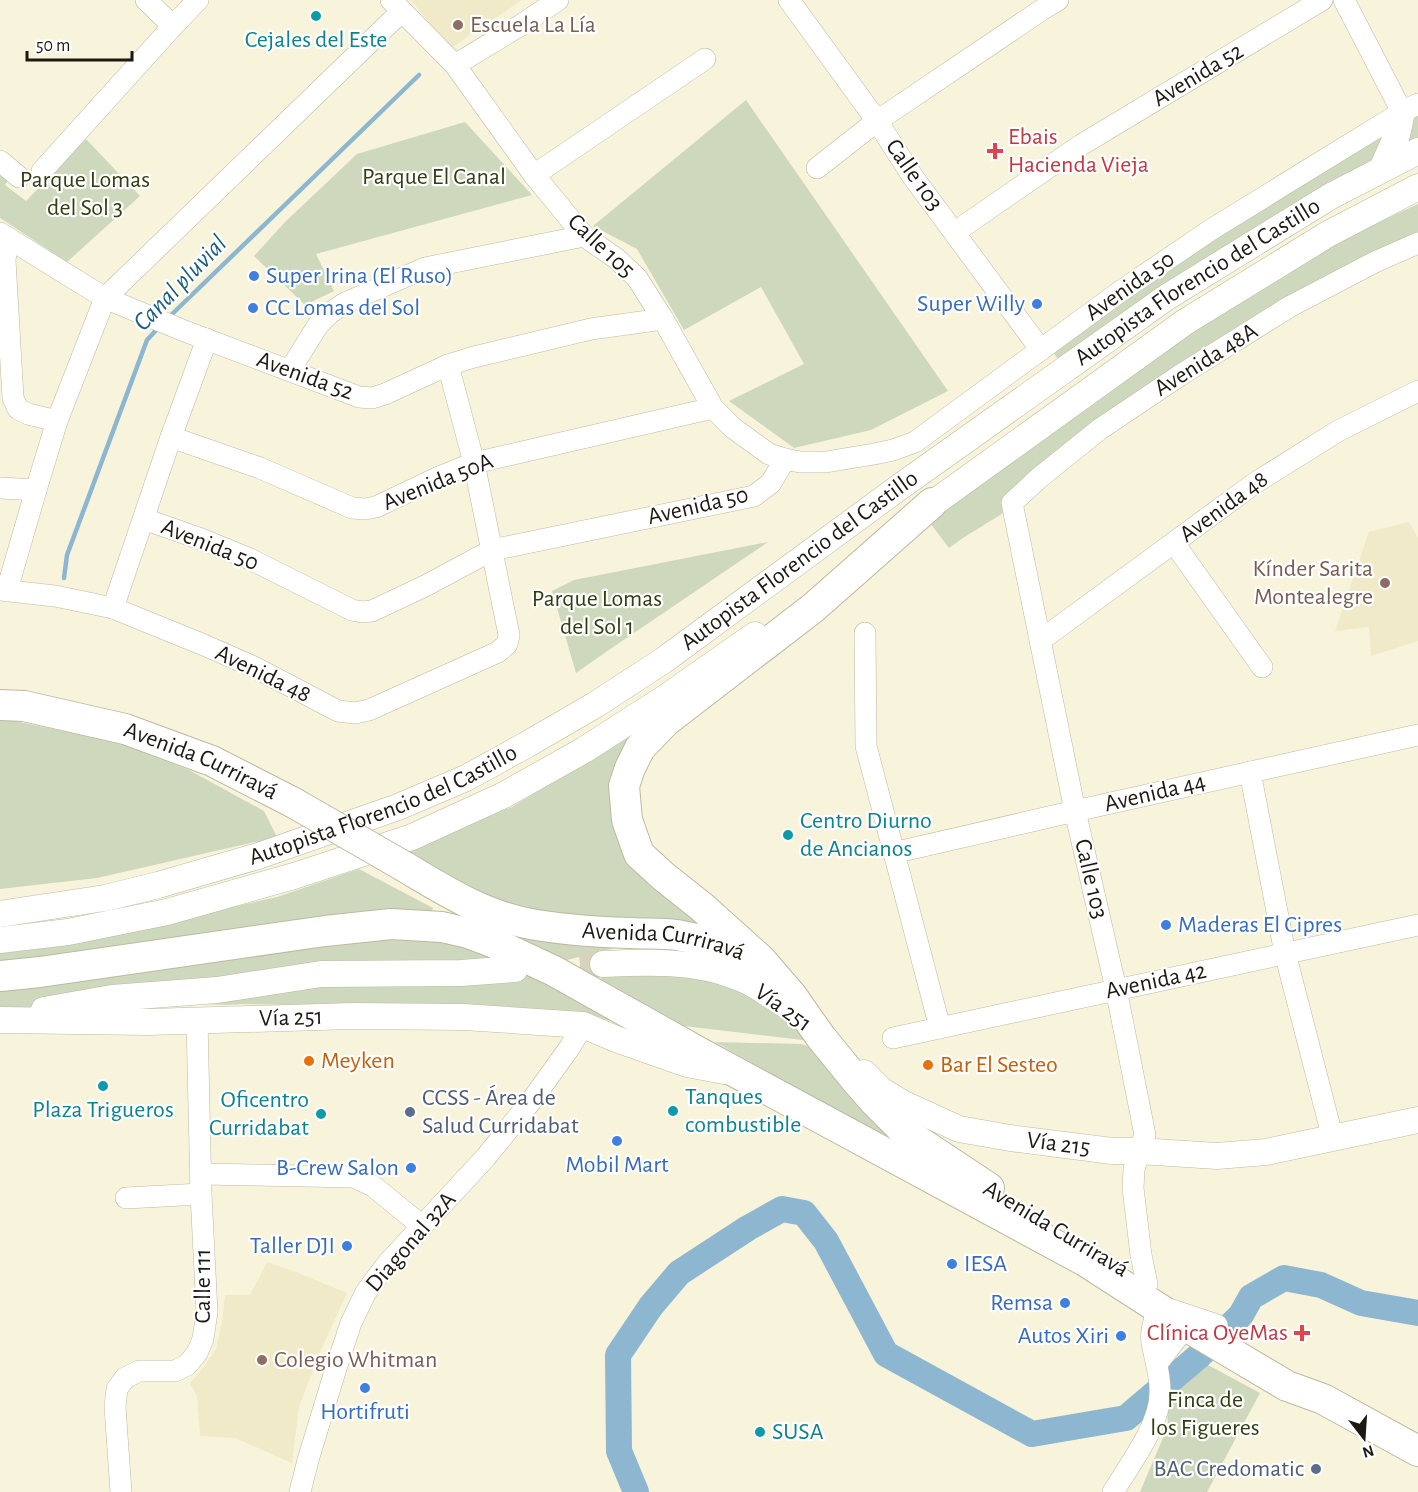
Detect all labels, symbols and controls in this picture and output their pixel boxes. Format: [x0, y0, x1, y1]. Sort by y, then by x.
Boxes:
marker: Cejales del Este [309, 9, 323, 23]
place label: Escuela La Lía [470, 13, 596, 37]
marker: Escuela La Lía [451, 18, 465, 32]
scale bar [27, 24, 132, 62]
place label: Cejales del Este [245, 28, 387, 52]
text: 50 m [36, 37, 70, 55]
street label: Avenida 52 [1149, 39, 1248, 111]
place label: Ebais Hacienda Vieja [1008, 125, 1149, 177]
street label: Calle 103 [881, 135, 947, 215]
marker: Ebais Hacienda Vieja [986, 142, 1004, 160]
park label: Parque El Canal [362, 165, 506, 189]
park label: Parque Lomas del Sol 3 [20, 168, 150, 220]
street label: Autopista Florencio del Castillo [1071, 194, 1325, 370]
street label: Calle 105 [563, 209, 639, 283]
water label: Canal pluvial [128, 230, 232, 336]
street label: Avenida 50 [1081, 247, 1179, 325]
place label: Super Irina (El Ruso) [266, 264, 453, 288]
marker: Super Irina (El Ruso) [247, 269, 261, 283]
place label: Super Willy [917, 292, 1025, 316]
place label: CC Lomas del Sol [265, 296, 420, 320]
marker: Super Willy [1030, 297, 1044, 311]
marker: CC Lomas del Sol [246, 301, 260, 315]
street label: Avenida 48A [1150, 319, 1262, 401]
street label: Avenida 52 [253, 347, 357, 405]
street label: Avenida 50A [379, 449, 497, 515]
street label: Autopista Florencio del Castillo [677, 466, 923, 655]
street label: Avenida 48 [1175, 467, 1273, 547]
street label: Avenida 50 [645, 483, 751, 529]
street label: Avenida 50 [158, 515, 262, 575]
place label: Kínder Sarita Montealegre [1252, 557, 1373, 609]
marker: Kínder Sarita Montealegre [1378, 576, 1392, 590]
park label: Parque Lomas del Sol 1 [532, 587, 662, 639]
street label: Avenida 48 [212, 641, 314, 707]
street label: Avenida Curriravá [121, 718, 282, 805]
street label: Autopista Florencio del Castillo [246, 740, 521, 870]
street label: Avenida 44 [1102, 770, 1208, 816]
place label: Centro Diurno de Ancianos [800, 809, 932, 861]
marker: Centro Diurno de Ancianos [781, 828, 795, 842]
street label: Calle 103 [1070, 837, 1112, 921]
place label: Maderas El Cipres [1178, 913, 1342, 937]
marker: Maderas El Cipres [1159, 918, 1173, 932]
street label: Avenida Curriravá [581, 919, 748, 965]
street label: Avenida 42 [1103, 959, 1209, 1003]
street label: Vía 251 [750, 980, 816, 1036]
street label: Vía 251 [259, 1005, 323, 1031]
place label: Meyken [321, 1049, 395, 1073]
place label: Bar El Sesteo [940, 1053, 1058, 1077]
marker: Meyken [302, 1054, 316, 1068]
marker: Bar El Sesteo [921, 1058, 935, 1072]
marker: Plaza Trigueros [96, 1079, 110, 1093]
place label: CCSS - Área de Salud Curridabat [422, 1084, 579, 1138]
place label: Tanques combustible [685, 1085, 801, 1137]
place label: Oficentro Curridabat [209, 1088, 309, 1140]
place label: Plaza Trigueros [32, 1098, 174, 1122]
marker: Tanques combustible [666, 1104, 680, 1118]
marker: CCSS - Área de Salud Curridabat [403, 1105, 417, 1119]
marker: Oficentro Curridabat [314, 1107, 328, 1121]
street label: Vía 215 [1025, 1128, 1092, 1160]
marker: Mobil Mart [610, 1134, 624, 1148]
place label: Mobil Mart [565, 1153, 669, 1177]
place label: B-Crew Salon [276, 1156, 399, 1180]
marker: B-Crew Salon [404, 1161, 418, 1175]
street label: Avenida Curriravá [979, 1176, 1133, 1282]
street label: Diagonal 32A [361, 1187, 461, 1297]
place label: Taller DJI [250, 1234, 335, 1258]
marker: Taller DJI [340, 1239, 354, 1253]
street label: Calle 111 [191, 1248, 215, 1324]
place label: IESA [964, 1252, 1007, 1276]
marker: IESA [945, 1257, 959, 1271]
place label: Remsa [990, 1291, 1053, 1315]
marker: Remsa [1058, 1296, 1072, 1310]
place label: Clínica OyeMas [1147, 1321, 1288, 1345]
place label: Autos Xiri [1018, 1324, 1109, 1348]
marker: Clínica OyeMas [1293, 1324, 1311, 1342]
marker: Autos Xiri [1114, 1329, 1128, 1343]
place label: Colegio Whitman [274, 1348, 437, 1372]
marker: Colegio Whitman [255, 1353, 269, 1367]
marker: Hortifruti [358, 1381, 372, 1395]
park label: Finca de los Figueres [1150, 1388, 1260, 1440]
place label: Hortifruti [320, 1400, 410, 1424]
north arrow [1334, 1408, 1394, 1468]
place label: SUSA [772, 1420, 824, 1444]
marker: SUSA [753, 1425, 767, 1439]
text: N [1360, 1442, 1376, 1461]
place label: BAC Credomatic [1153, 1457, 1304, 1481]
marker: BAC Credomatic [1309, 1462, 1323, 1476]

